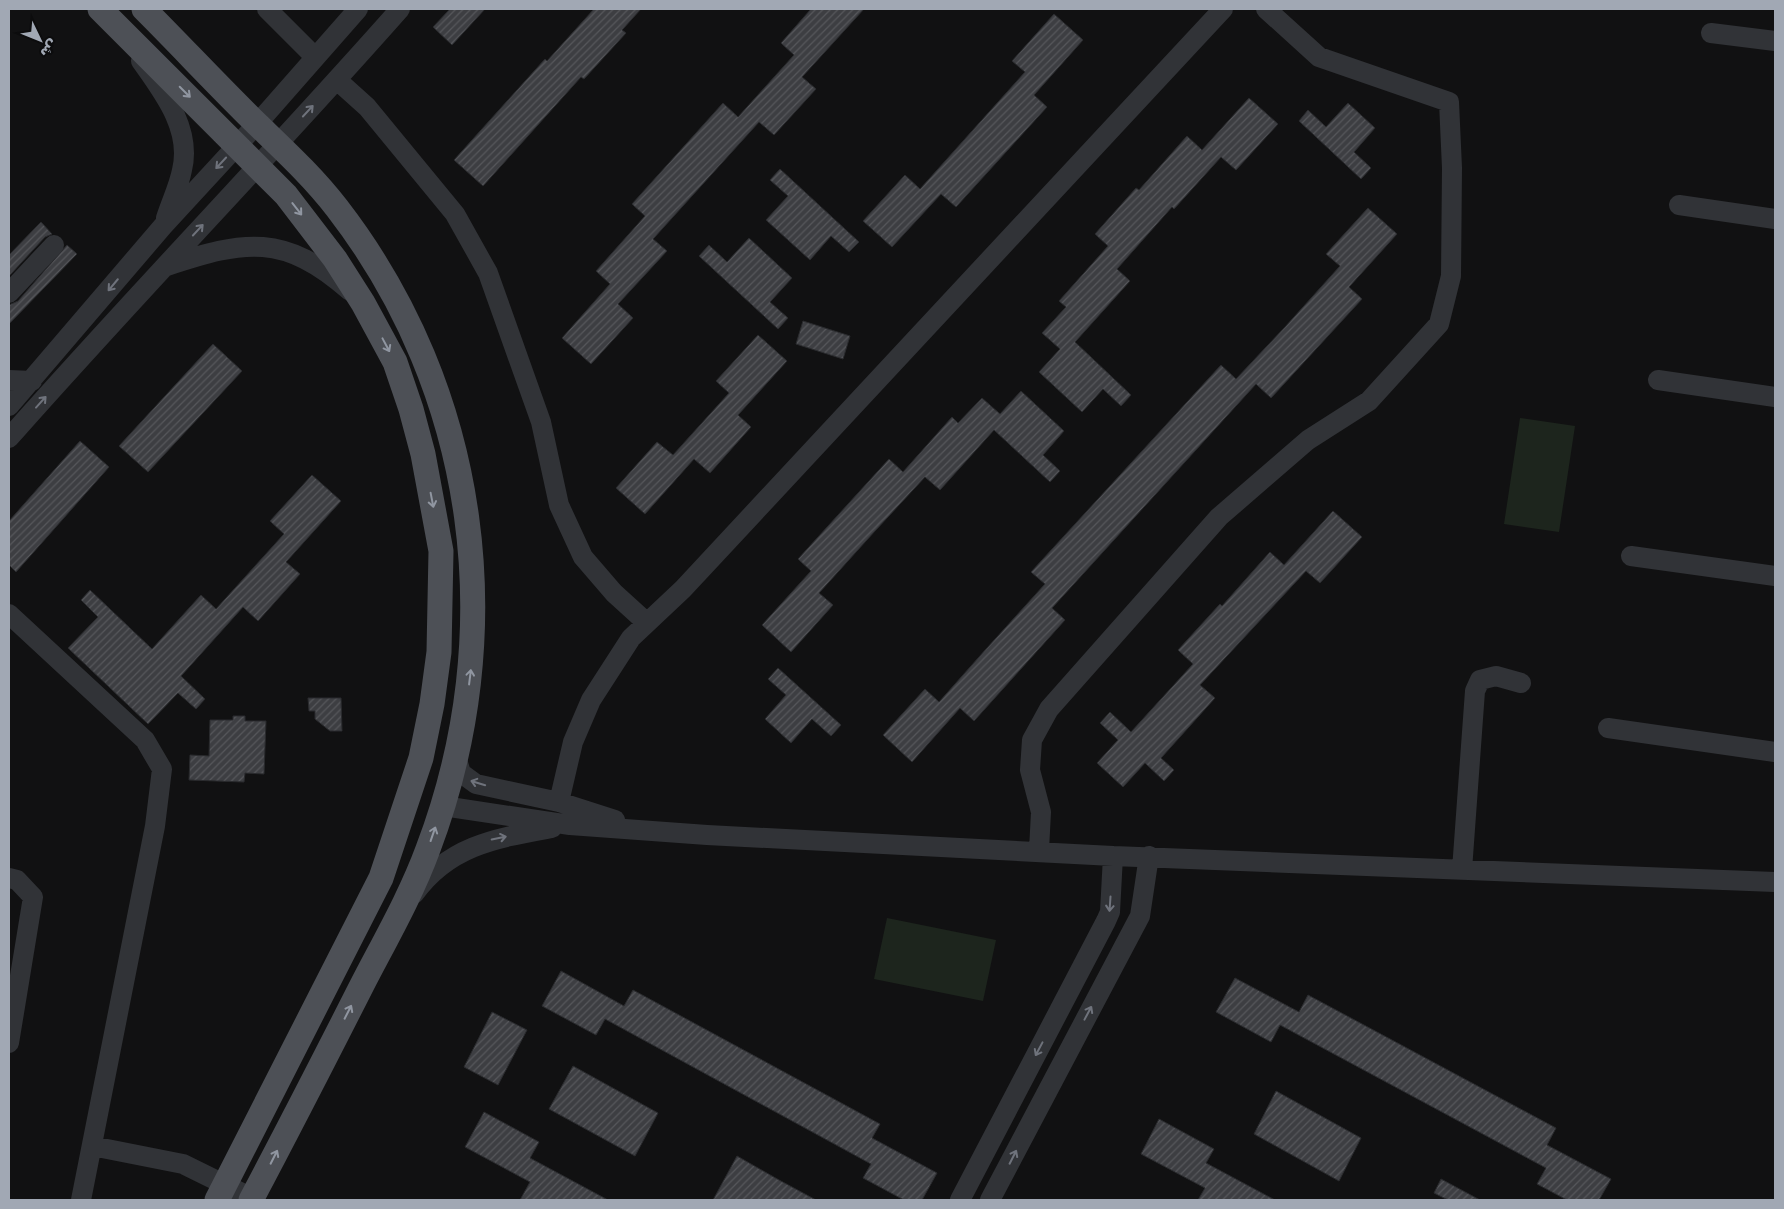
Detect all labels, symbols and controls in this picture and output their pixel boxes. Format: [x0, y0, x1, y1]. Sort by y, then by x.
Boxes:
north arrow [15, 15, 65, 65]
text: ش [37, 36, 62, 61]
one-way arrow [179, 86, 191, 99]
one-way arrow [302, 105, 314, 117]
one-way arrow [215, 157, 227, 170]
one-way arrow [292, 203, 303, 216]
one-way arrow [192, 224, 204, 237]
one-way arrow [108, 278, 119, 291]
one-way arrow [382, 337, 391, 352]
one-way arrow [35, 395, 47, 408]
one-way arrow [427, 492, 437, 508]
one-way arrow [465, 669, 475, 685]
one-way arrow [470, 778, 486, 788]
one-way arrow [429, 827, 438, 843]
one-way arrow [490, 833, 506, 842]
one-way arrow [1105, 896, 1115, 912]
one-way arrow [343, 1005, 353, 1020]
one-way arrow [1084, 1006, 1093, 1021]
one-way arrow [1034, 1042, 1044, 1057]
one-way arrow [270, 1150, 279, 1165]
one-way arrow [1009, 1150, 1018, 1165]

